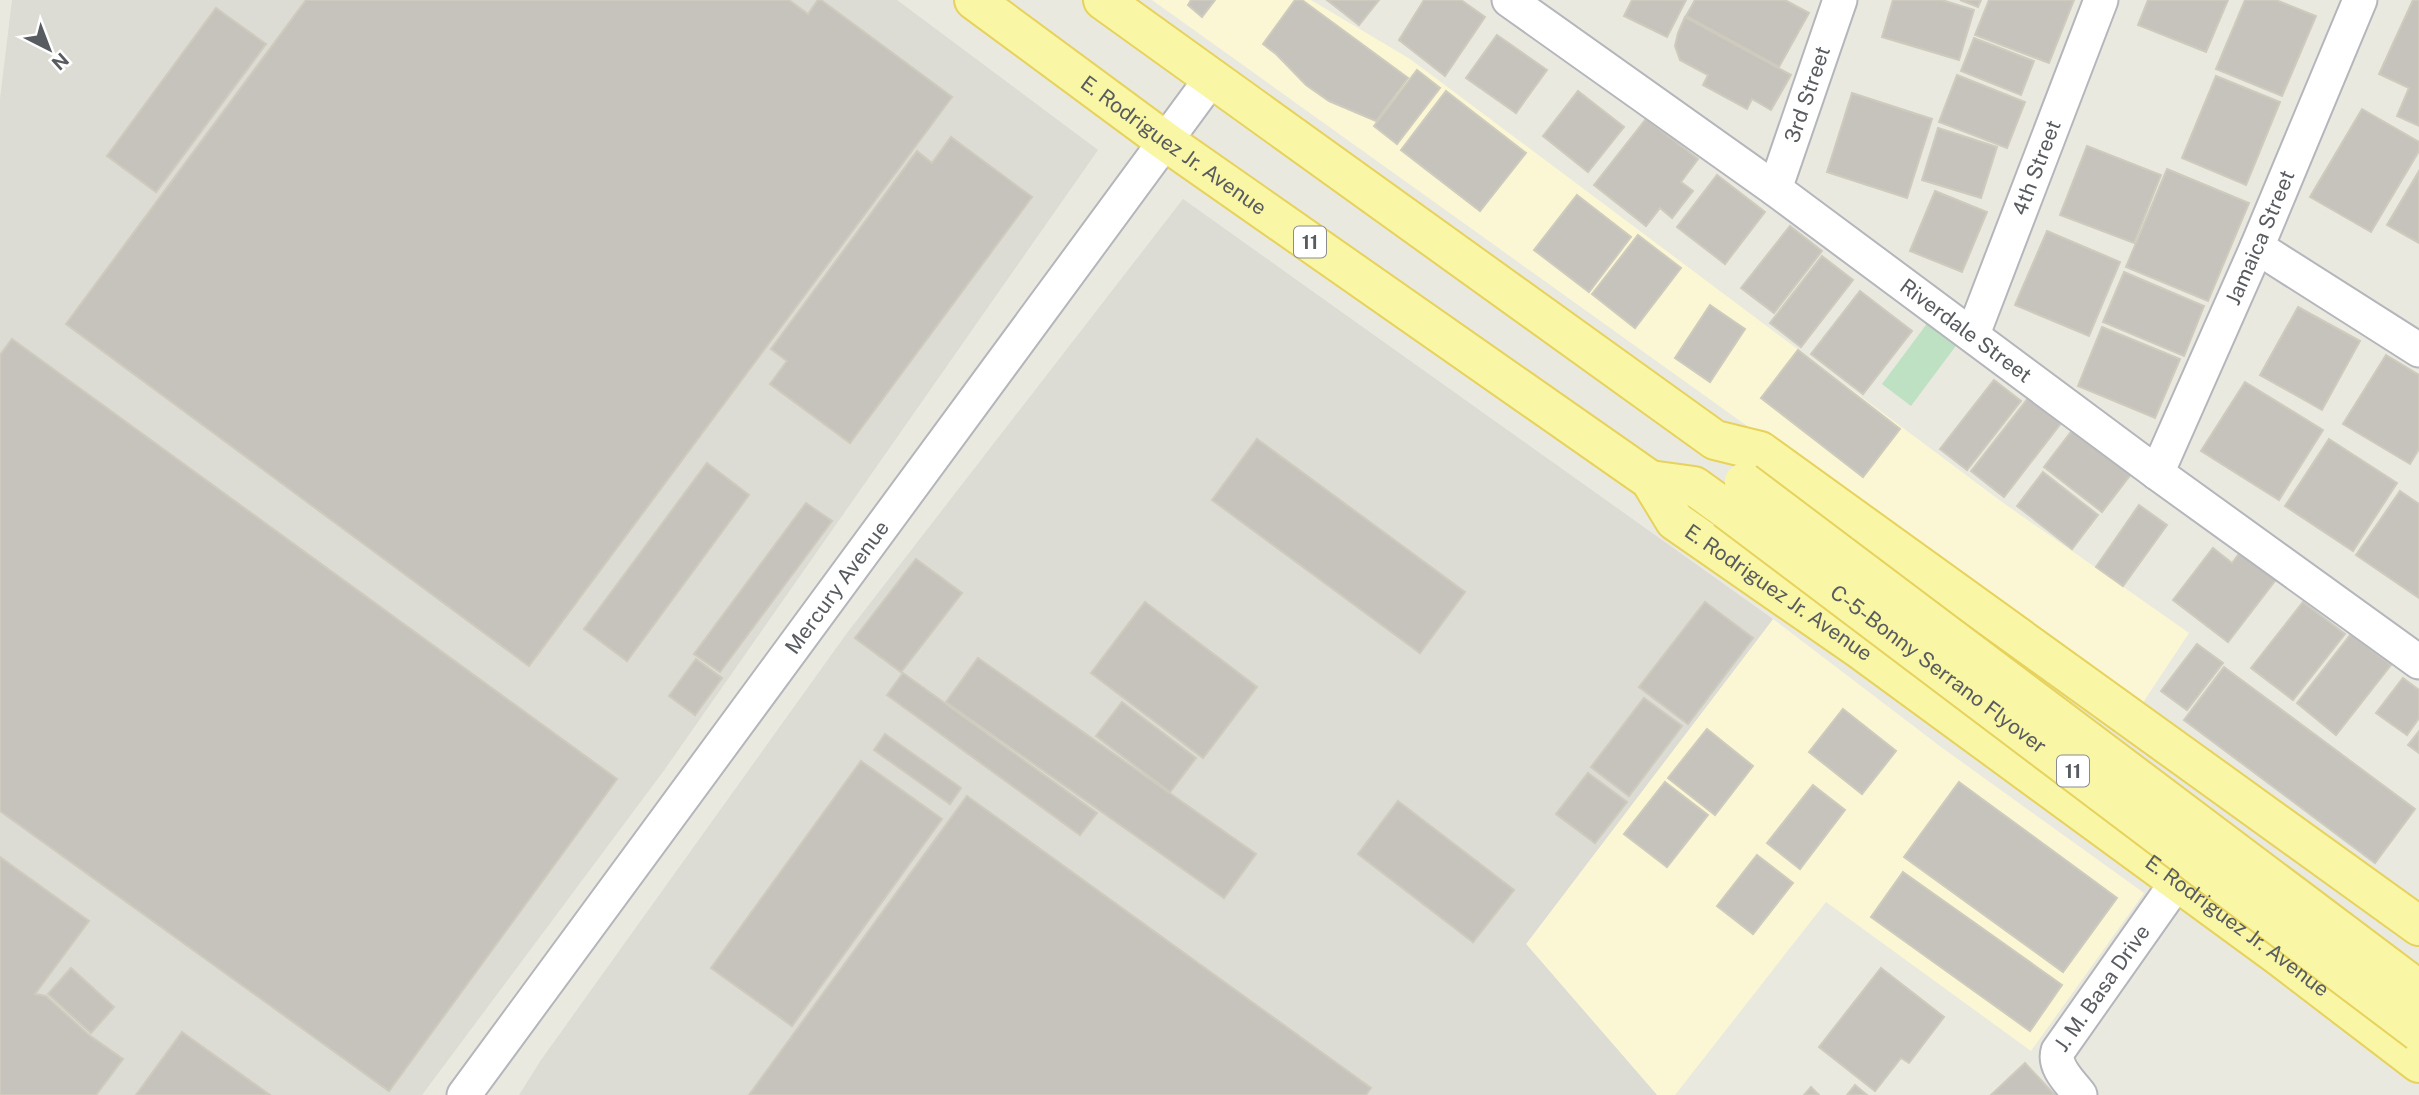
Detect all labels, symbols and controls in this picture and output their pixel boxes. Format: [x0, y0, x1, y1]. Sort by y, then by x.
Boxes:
north arrow [14, 14, 84, 84]
street label: 3rd Street [1779, 43, 1835, 146]
text: N [47, 48, 73, 75]
street label: E. Rodriguez Jr. Avenue [1076, 70, 1272, 220]
street label: 4th Street [2007, 116, 2066, 219]
street label: Jamaica Street [2220, 166, 2300, 309]
road number: 11 [1294, 226, 1326, 258]
street label: Riverdale Street [1895, 273, 2037, 388]
street label: Mercury Avenue [780, 516, 894, 659]
street label: E. Rodriguez Jr. Avenue [1680, 519, 1877, 666]
street label: C-5-Bonny Serrano Flyover [1826, 579, 2052, 758]
road number: 11 [2057, 756, 2089, 786]
street label: E. Rodriguez Jr. Avenue [2141, 849, 2334, 1002]
street label: J. M. Basa Drive [2049, 920, 2155, 1056]

